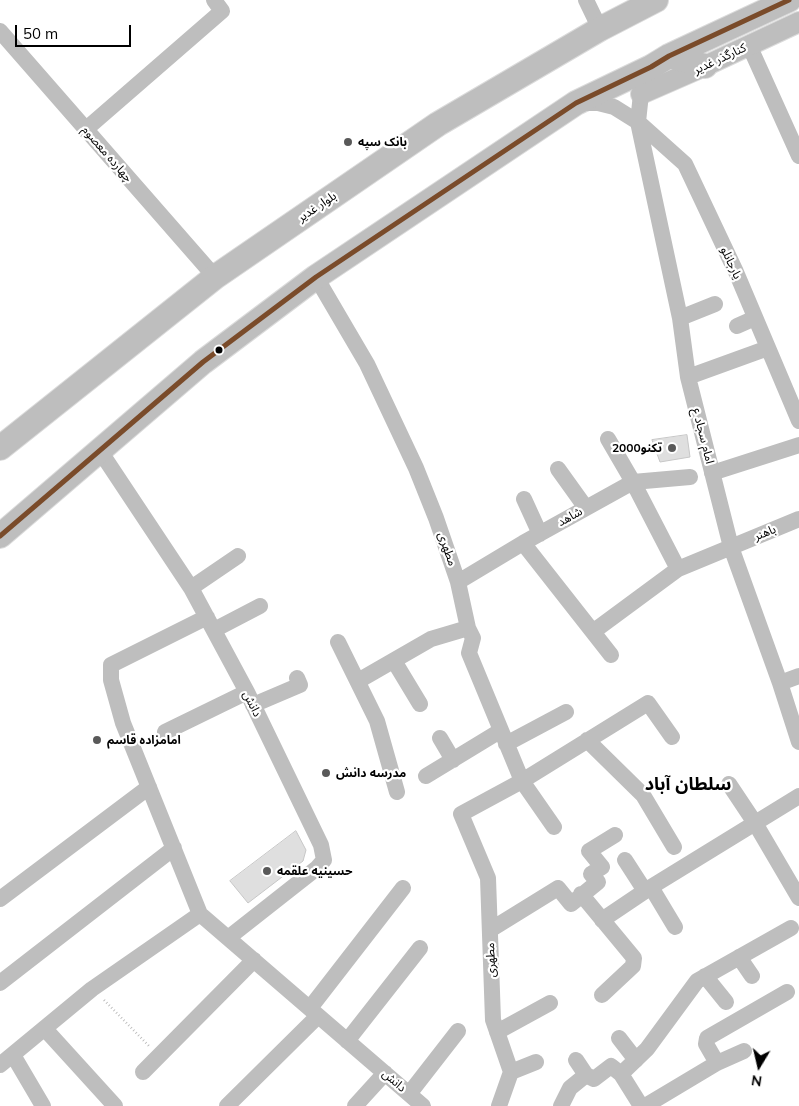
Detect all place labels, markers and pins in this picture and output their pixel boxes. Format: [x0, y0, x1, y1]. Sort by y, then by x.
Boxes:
place label: بانک سپه [358, 135, 407, 149]
marker: بانک سپه [342, 136, 354, 148]
unlabelled marker [214, 345, 224, 355]
place label: تکنو2000 [612, 441, 662, 455]
marker: تکنو2000 [666, 442, 678, 454]
place label: امامزاده قاسم [107, 733, 181, 747]
marker: امامزاده قاسم [91, 734, 103, 746]
place label: مدرسه دانش [336, 766, 406, 780]
marker: مدرسه دانش [320, 767, 332, 779]
place label: حسینیه علقمه [277, 864, 352, 878]
marker: حسینیه علقمه [261, 865, 273, 877]

